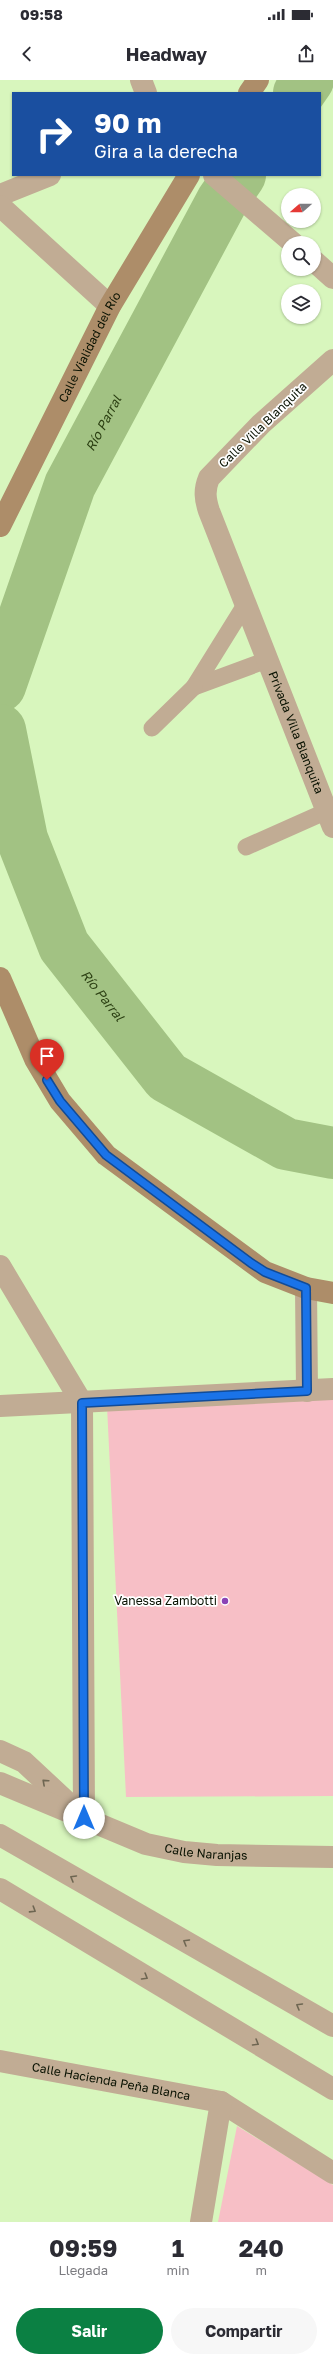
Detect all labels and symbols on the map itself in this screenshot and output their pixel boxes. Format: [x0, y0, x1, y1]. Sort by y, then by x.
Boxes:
north arrow [281, 188, 321, 228]
street label: Calle Vialidad del Río [55, 289, 124, 405]
street label: Calle Villa Blanquita [215, 379, 310, 471]
water label: Río Parral [82, 392, 125, 454]
street label: Privada Villa Blanquita [266, 669, 327, 796]
water label: Río Parral [78, 967, 128, 1025]
pin [30, 1039, 64, 1080]
place label: Vanessa Zambotti [114, 1593, 217, 1608]
marker: Vanessa Zambotti [220, 1596, 230, 1606]
one-way arrow [42, 1779, 50, 1786]
position arrow [63, 1797, 105, 1839]
street label: Calle Naranjas [163, 1840, 248, 1863]
one-way arrow [70, 1875, 77, 1882]
one-way arrow [29, 1905, 36, 1913]
one-way arrow [183, 1940, 190, 1947]
one-way arrow [141, 1972, 148, 1979]
one-way arrow [296, 2004, 303, 2011]
one-way arrow [252, 2039, 259, 2046]
street label: Calle Hacienda Peña Blanca [31, 2059, 192, 2103]

